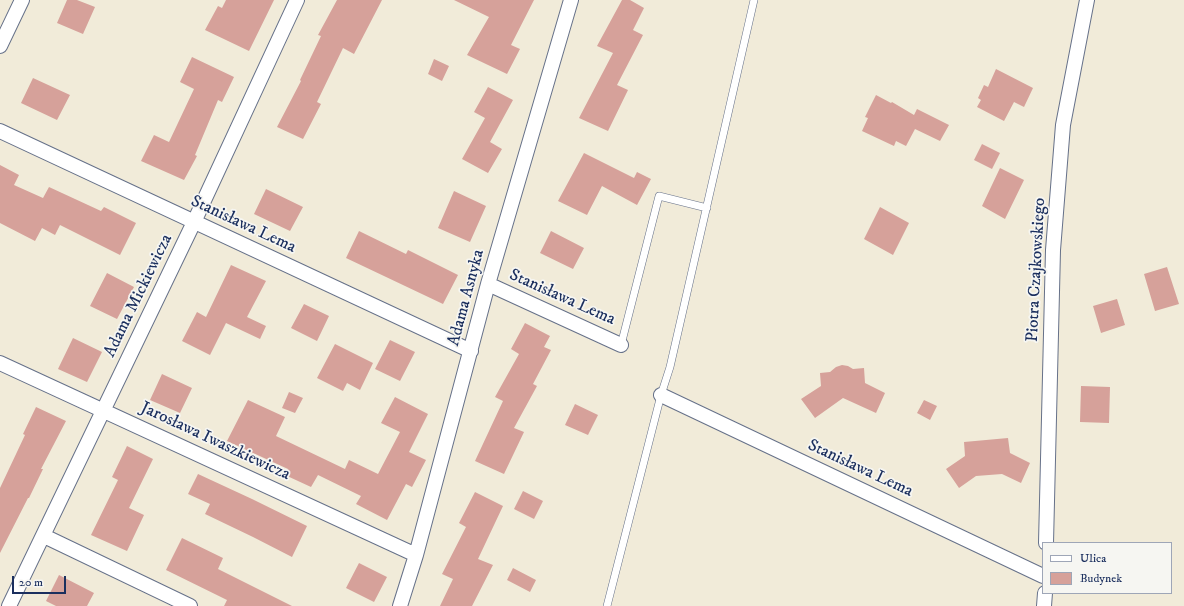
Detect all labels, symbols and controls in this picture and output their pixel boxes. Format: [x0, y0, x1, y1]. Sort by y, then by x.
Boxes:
street label: Stanisława Lema [187, 192, 299, 258]
street label: Piotra Czajkowskiego [1023, 197, 1051, 343]
street label: Adama Mickiewicza [100, 231, 178, 361]
street label: Adama Asnyka [444, 248, 490, 348]
street label: Stanisława Lema [506, 266, 618, 330]
street label: Jarosława Iwaszkiewicza [137, 398, 293, 486]
street label: Stanisława Lema [804, 436, 916, 502]
legend [1042, 542, 1172, 594]
text: Ulica [1080, 551, 1106, 566]
scale bar [14, 568, 68, 594]
text: Budynek [1080, 571, 1122, 586]
text: 20 m [19, 575, 43, 590]

